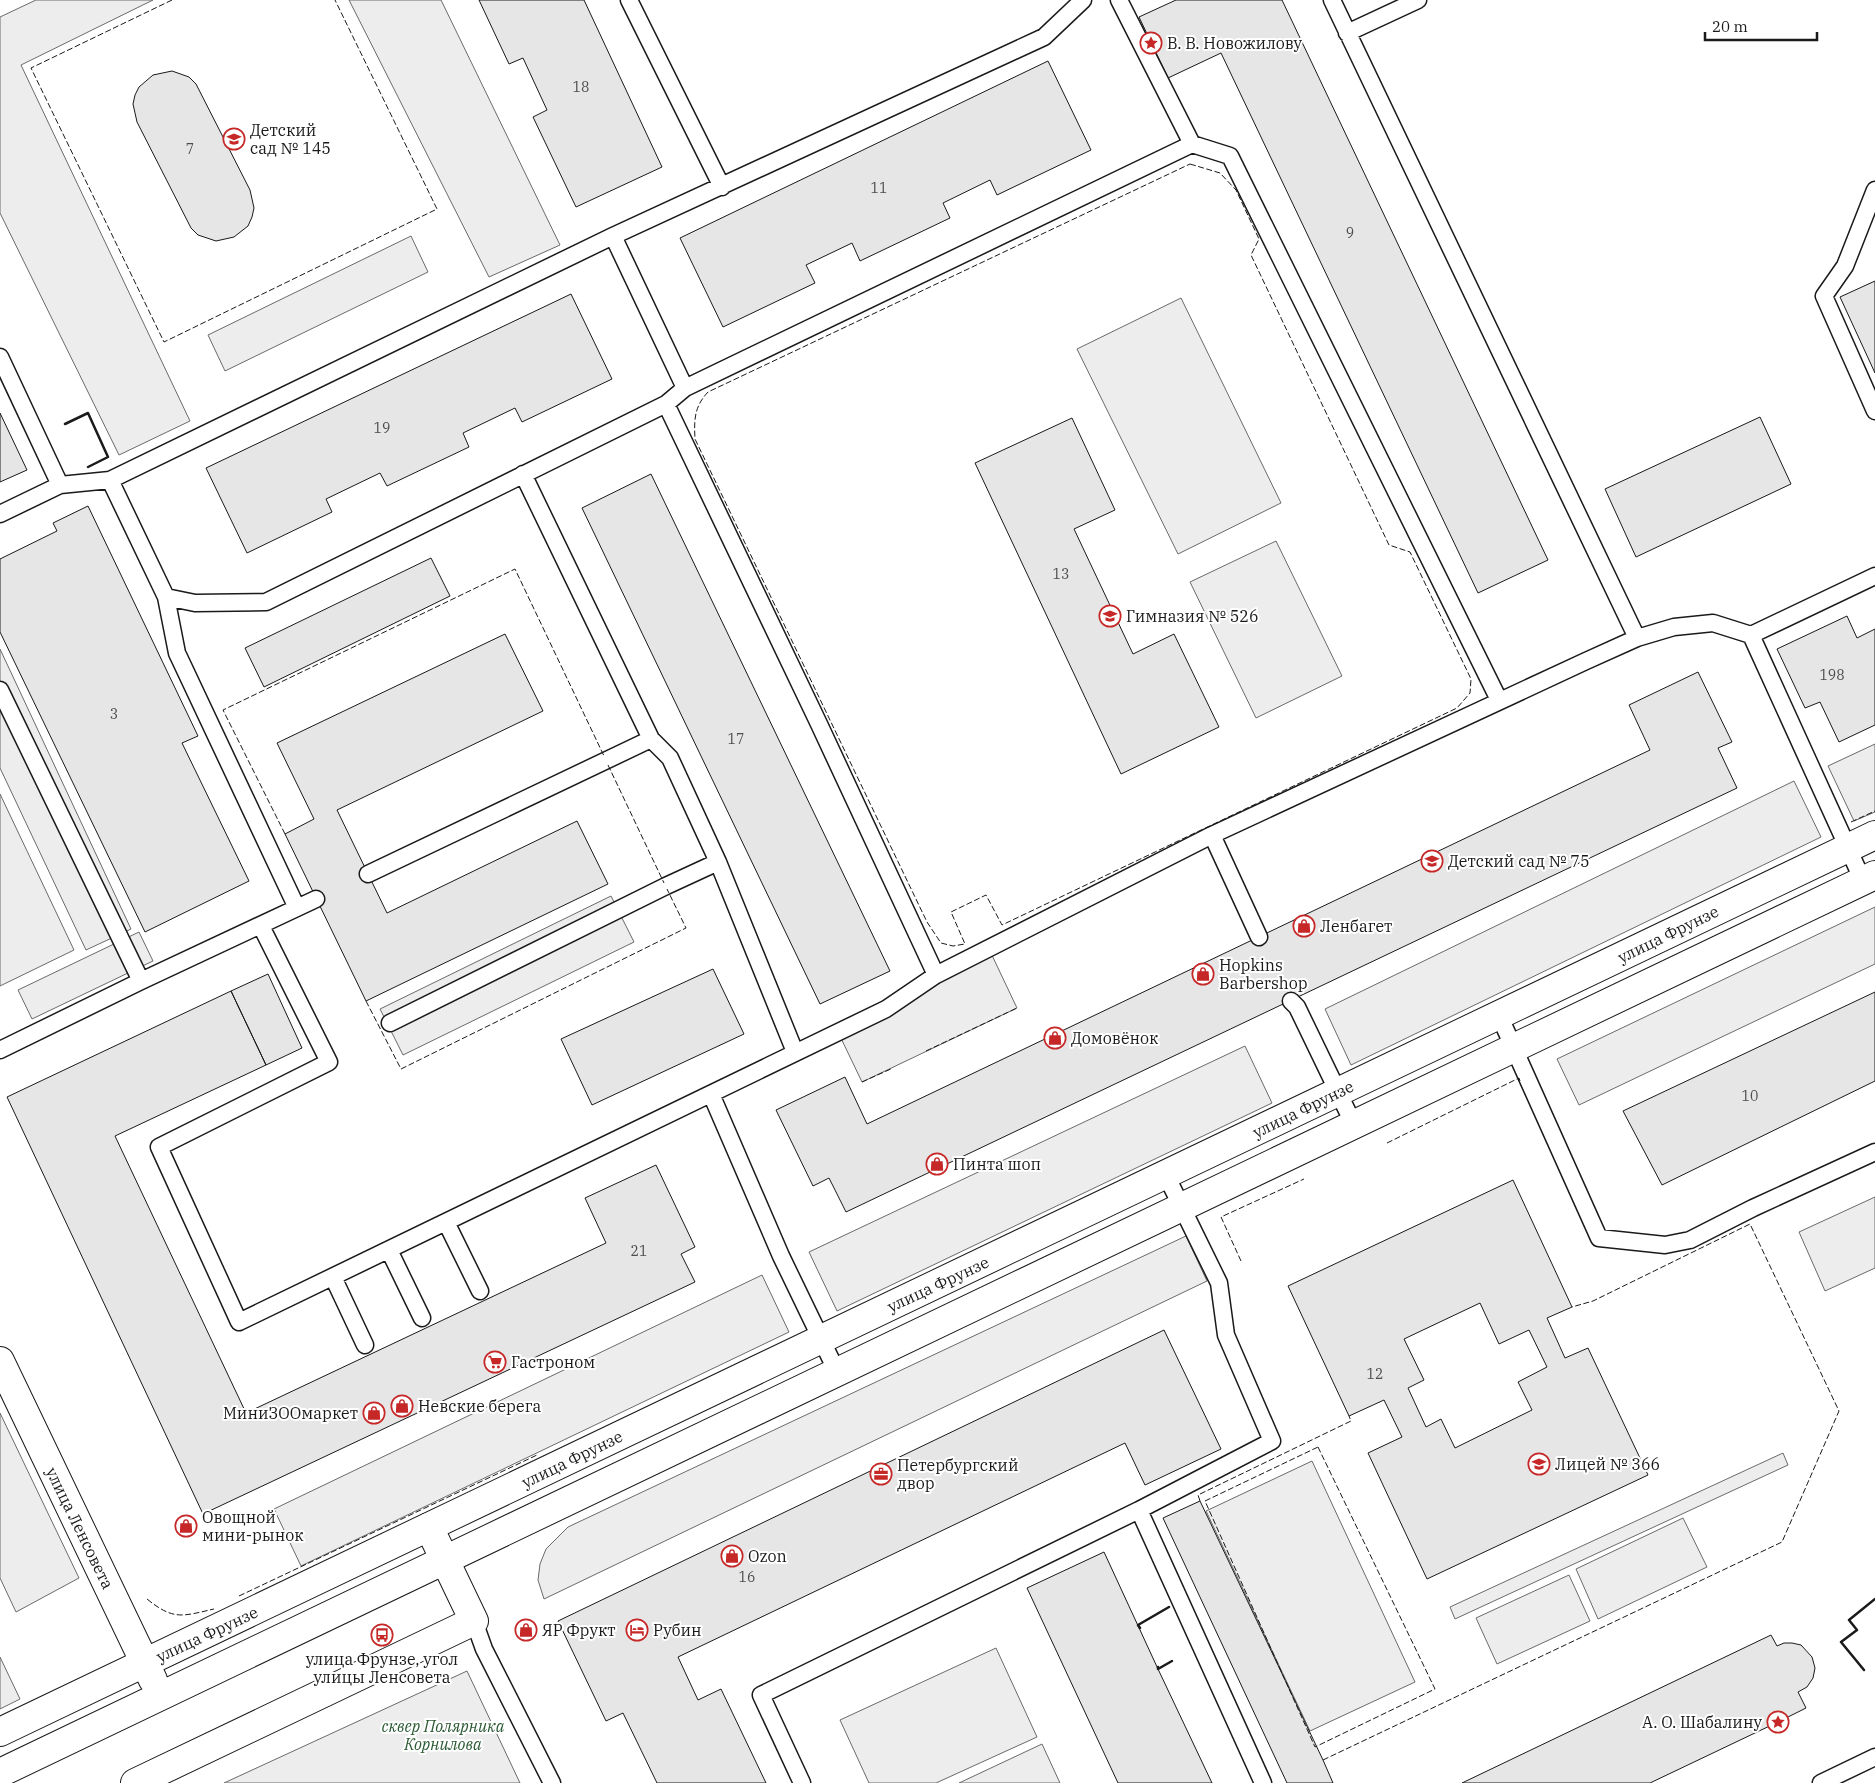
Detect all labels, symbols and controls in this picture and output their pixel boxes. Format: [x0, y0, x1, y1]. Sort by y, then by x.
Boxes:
scale bar [1705, 10, 1818, 42]
text: 20 m [1712, 17, 1748, 36]
place icon: В. В. Новожилову [1139, 31, 1163, 55]
place label: В. В. Новожилову [1167, 33, 1303, 53]
house number: 18 [573, 78, 589, 96]
place label: Детский сад № 145 [250, 120, 331, 158]
school or university icon: Детский сад № 145 [222, 127, 246, 151]
house number: 7 [186, 140, 194, 158]
house number: 11 [871, 179, 887, 197]
house number: 9 [1346, 224, 1354, 242]
house number: 19 [374, 419, 390, 437]
house number: 13 [1053, 565, 1069, 583]
school or university icon: Гимназия № 526 [1098, 604, 1122, 628]
place label: Гимназия № 526 [1126, 606, 1259, 626]
house number: 198 [1819, 666, 1845, 684]
house number: 3 [110, 705, 118, 723]
house number: 17 [728, 730, 744, 748]
school or university icon: Детский сад № 75 [1420, 849, 1444, 873]
place label: Детский сад № 75 [1448, 851, 1590, 871]
street label: улица Фрунзе [1614, 901, 1722, 967]
shop icon: Ленбагет [1292, 914, 1316, 938]
place label: Ленбагет [1320, 916, 1392, 936]
place label: Hopkins Barbershop [1219, 955, 1308, 993]
shop icon: Hopkins Barbershop [1191, 962, 1215, 986]
shop icon: Домовёнок [1043, 1026, 1067, 1050]
place label: Домовёнок [1071, 1028, 1159, 1048]
street label: улица Фрунзе [1249, 1076, 1357, 1142]
house number: 10 [1742, 1087, 1758, 1105]
shop icon: Пинта шоп [925, 1152, 949, 1176]
place label: Пинта шоп [953, 1154, 1041, 1174]
house number: 21 [631, 1242, 647, 1260]
street label: улица Фрунзе [884, 1252, 992, 1316]
supermarket icon: Гастроном [483, 1350, 507, 1374]
place label: Гастроном [511, 1352, 595, 1372]
house number: 12 [1367, 1365, 1383, 1383]
shop icon: Невские берега [390, 1394, 414, 1418]
place label: Невские берега [418, 1396, 541, 1416]
shop icon: МиниЗООмаркет [362, 1401, 386, 1425]
place label: МиниЗООмаркет [223, 1403, 358, 1423]
street label: улица Фрунзе [518, 1426, 626, 1492]
school or university icon: Лицей № 366 [1527, 1452, 1551, 1476]
place label: Лицей № 366 [1555, 1454, 1660, 1474]
place label: Петербургский двор [897, 1455, 1019, 1493]
office icon: Петербургский двор [869, 1462, 893, 1486]
street label: улица Ленсовета [42, 1464, 118, 1592]
place label: Овощной мини-рынок [202, 1507, 304, 1545]
shop icon: Овощной мини-рынок [174, 1514, 198, 1538]
shop icon: Ozon [720, 1544, 744, 1568]
place label: Ozon [748, 1546, 787, 1566]
house number: 16 [739, 1568, 755, 1586]
street label: улица Фрунзе [153, 1602, 261, 1666]
shop icon: ЯР Фрукт [514, 1618, 538, 1642]
hotel icon: Рубин [625, 1618, 649, 1642]
place label: ЯР Фрукт [542, 1620, 616, 1640]
place label: Рубин [653, 1620, 702, 1640]
bus stop icon: улица Фрунзе, угол улицы Ленсовета [370, 1623, 394, 1647]
place label: улица Фрунзе, угол улицы Ленсовета [306, 1649, 458, 1687]
place icon: А. О. Шабалину [1766, 1710, 1790, 1734]
place label: А. О. Шабалину [1642, 1712, 1762, 1732]
park label: сквер Полярника Корнилова [382, 1716, 505, 1754]

